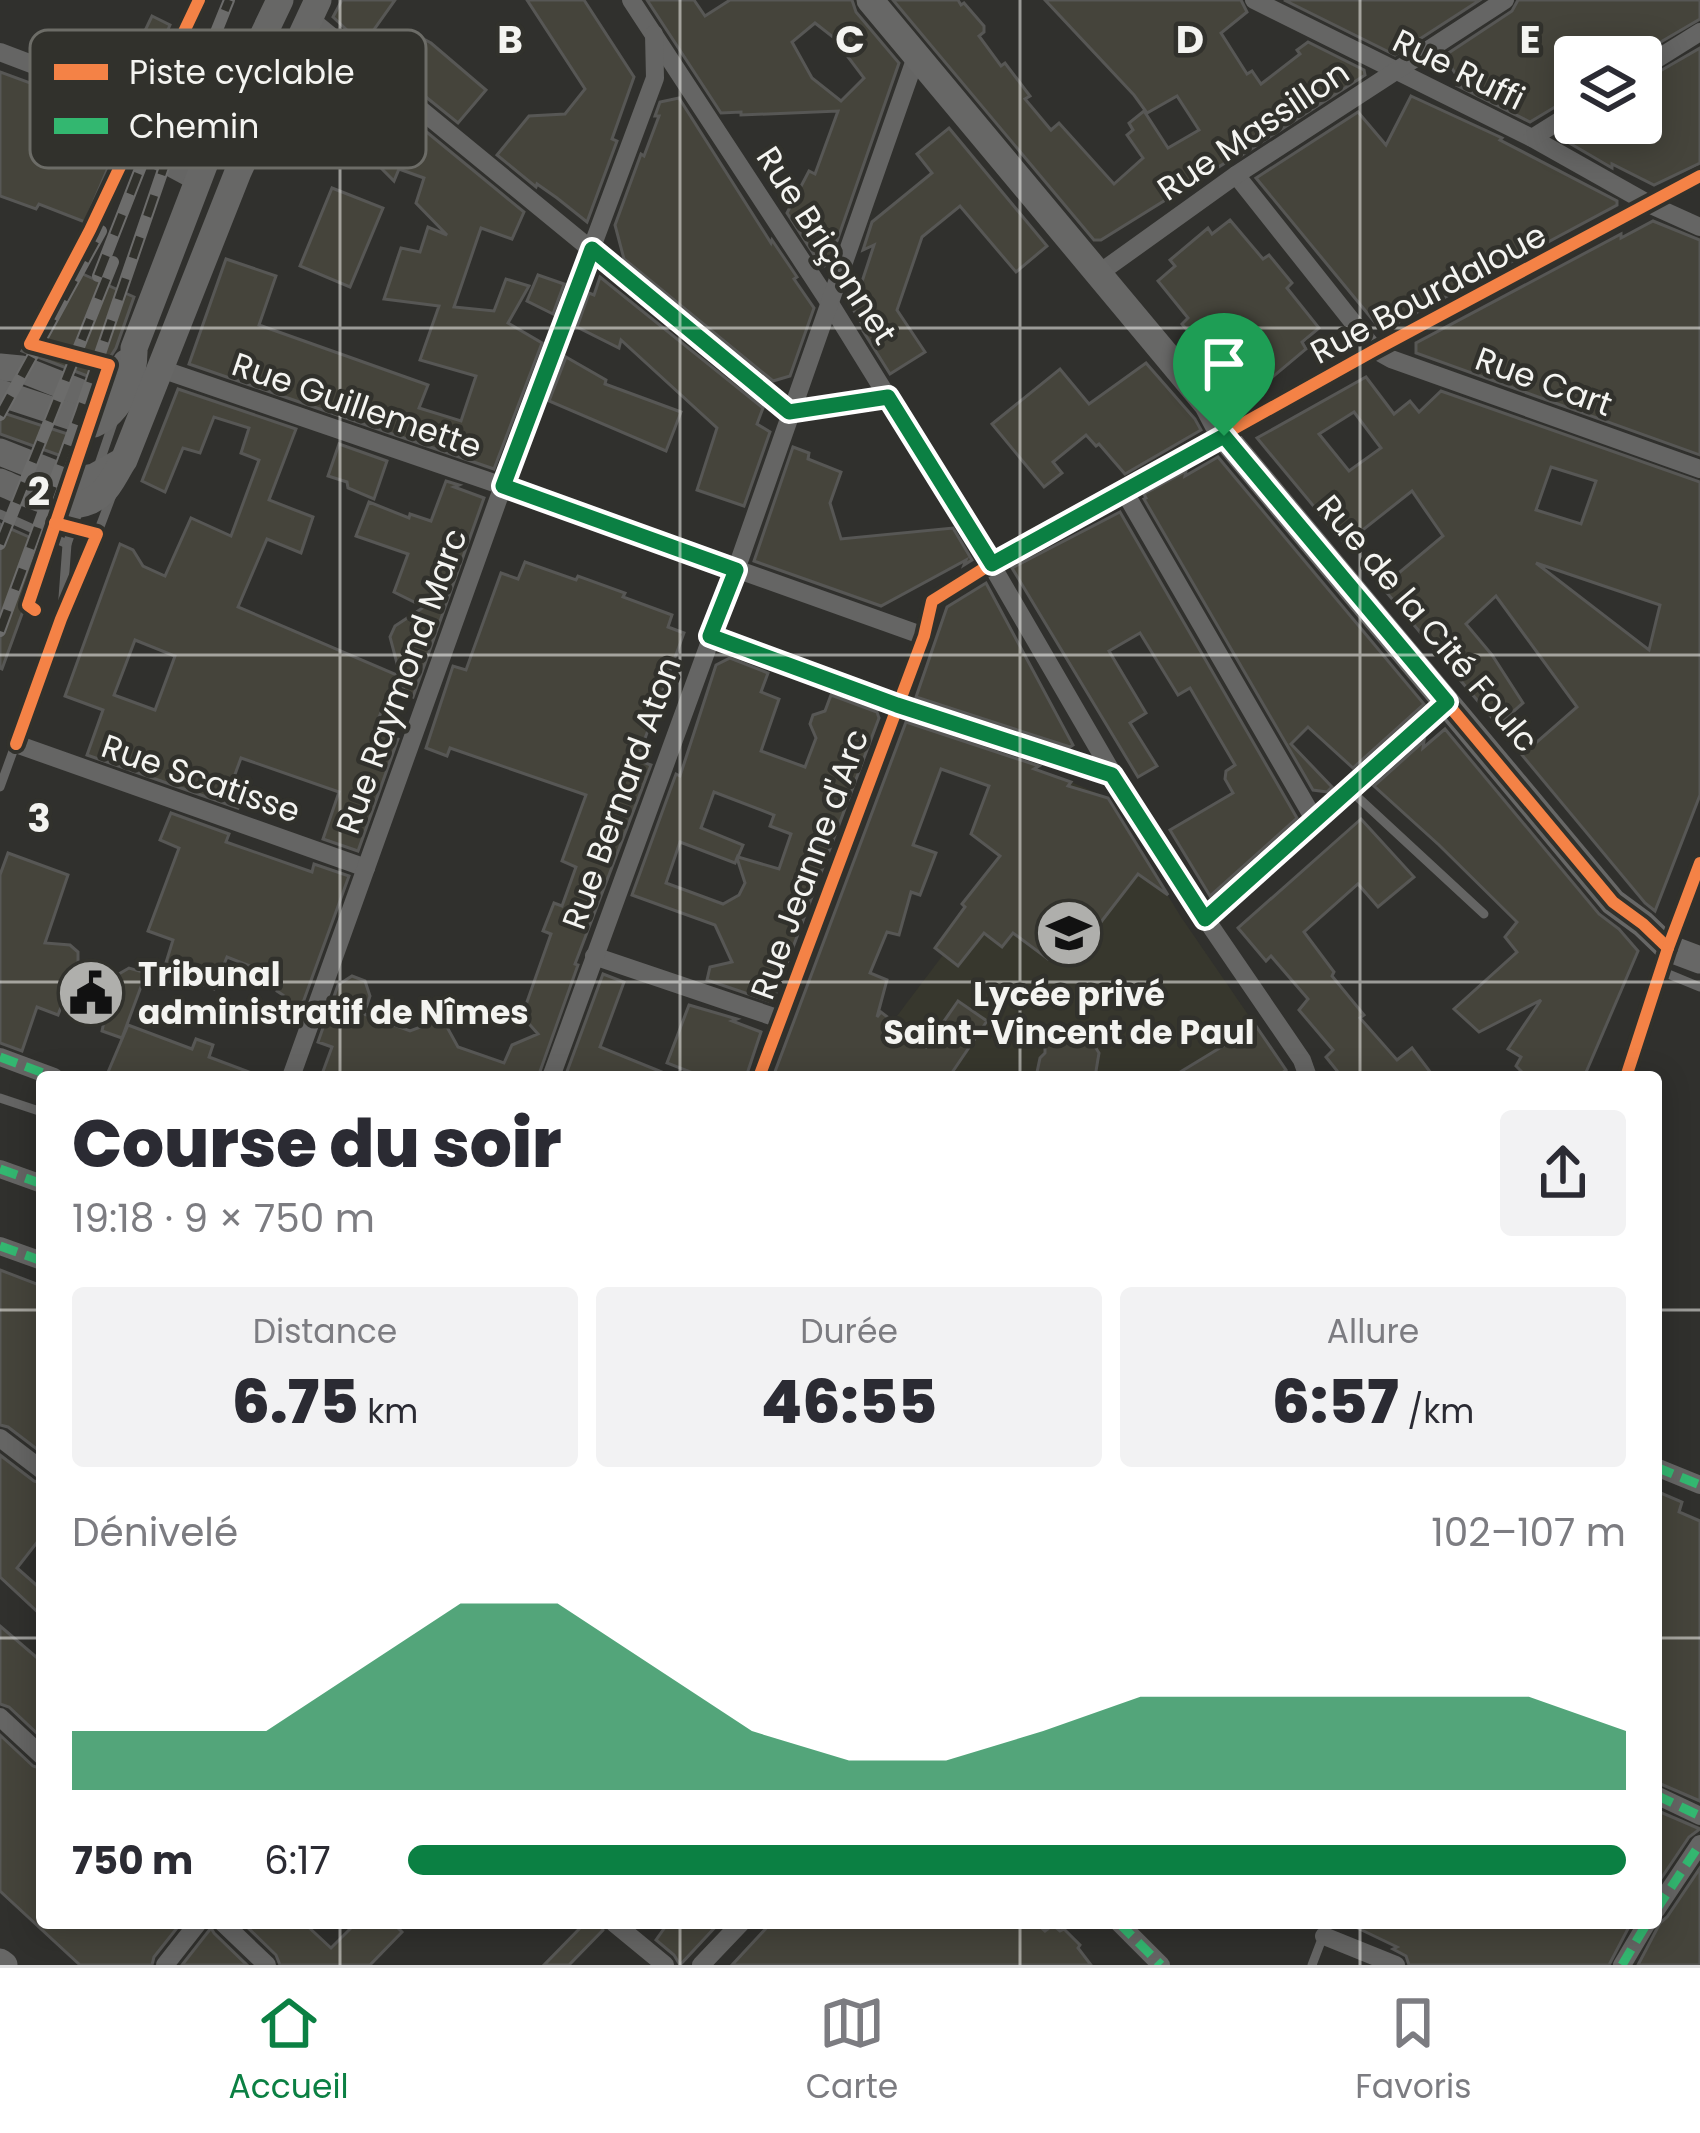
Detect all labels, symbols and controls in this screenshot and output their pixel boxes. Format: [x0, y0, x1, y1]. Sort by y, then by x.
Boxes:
text: B [497, 12, 523, 67]
text: C [835, 12, 865, 67]
text: D [1176, 12, 1204, 67]
text: E [1519, 12, 1541, 67]
street label: Rue Ruffi [1385, 17, 1533, 122]
legend [30, 30, 426, 168]
map controls [1554, 36, 1662, 144]
button: layers [1554, 36, 1662, 144]
text: Piste cyclable [129, 49, 355, 96]
street label: Rue Massillon [1148, 49, 1359, 212]
text: Chemin [129, 103, 259, 150]
street label: Rue Briçonnet [745, 137, 908, 353]
street label: Rue Bourdaloue [1302, 212, 1554, 375]
pin [1173, 313, 1275, 436]
icon: arrive [1191, 331, 1257, 397]
street label: Rue Cart [1469, 335, 1619, 428]
street label: Rue Guillemette [226, 341, 488, 470]
text: 2 [28, 464, 50, 519]
street label: Rue de la Cité Foulc [1306, 484, 1549, 762]
street label: Rue Raymond Marc [324, 522, 479, 840]
street label: Rue Bernard Aton [550, 650, 693, 936]
street label: Rue Scatisse [95, 723, 306, 834]
street label: Rue Jeanne d'Arc [739, 723, 880, 1006]
text: 3 [27, 791, 51, 846]
school or university icon: Lycée privé Saint-Vincent de Paul [1034, 898, 1104, 968]
place label: Tribunal administratif de Nîmes [138, 951, 529, 1036]
public building icon: Tribunal administratif de Nîmes [56, 958, 126, 1028]
place label: Lycée privé Saint-Vincent de Paul [884, 971, 1254, 1056]
text: Course du soir [72, 1098, 562, 1190]
button: share [1500, 1110, 1626, 1236]
text: 19:18 · 9 × 750 m [72, 1191, 375, 1246]
text: Distance [253, 1308, 397, 1355]
text: Durée [800, 1308, 898, 1355]
text: Allure [1327, 1308, 1419, 1355]
text: 6.75 [232, 1360, 359, 1444]
text: 46:55 [761, 1360, 937, 1444]
text: 6:57 [1272, 1360, 1399, 1444]
text: km [359, 1388, 418, 1435]
text: /km [1399, 1388, 1474, 1435]
text: Dénivelé [72, 1505, 238, 1560]
text: 102–107 m [1431, 1505, 1626, 1560]
text: 750 m [72, 1833, 193, 1888]
text: 6:17 [264, 1833, 331, 1888]
tab: Accueil [229, 1990, 349, 2112]
tab: Carte [806, 1990, 898, 2112]
tab: Favoris [1355, 1990, 1471, 2112]

